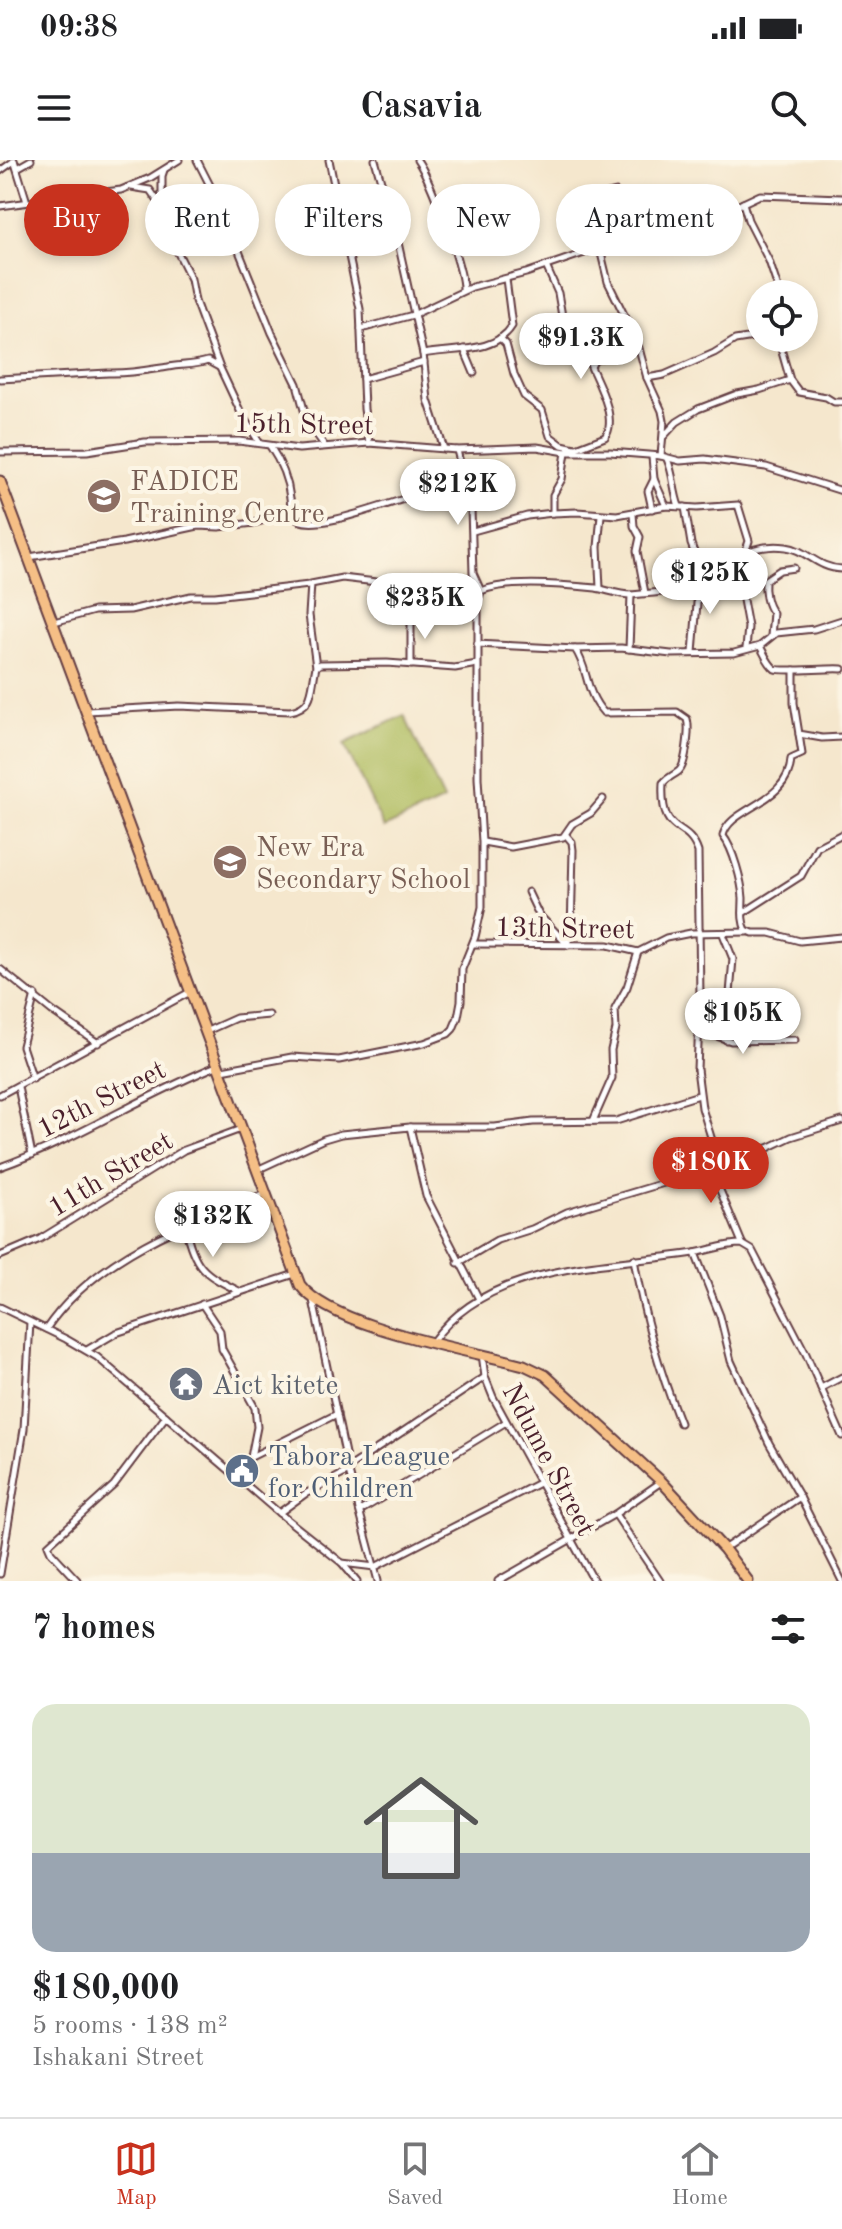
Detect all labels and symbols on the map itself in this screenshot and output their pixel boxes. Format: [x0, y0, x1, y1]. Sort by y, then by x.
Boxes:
pin: $91.3K [516, 313, 646, 381]
street label: 15th Street [234, 411, 374, 441]
pin: $212K [402, 459, 514, 527]
place label: FADICE Training Centre [130, 469, 325, 529]
school or university icon: FADICE Training Centre [85, 477, 123, 515]
pin: $125K [654, 548, 766, 616]
pin: $235K [369, 573, 481, 641]
place label: New Era Secondary School [256, 835, 470, 895]
school or university icon: New Era Secondary School [211, 843, 249, 881]
street label: 13th Street [495, 915, 635, 945]
pin: $105K [687, 988, 799, 1056]
street label: 12th Street [34, 1057, 171, 1145]
street label: 11th Street [45, 1128, 179, 1224]
pin: $180K [655, 1137, 767, 1205]
pin: $132K [157, 1191, 269, 1259]
temple icon: Aict kitete [167, 1365, 205, 1403]
place label: Aict kitete [212, 1373, 338, 1401]
street label: Ndume Street [495, 1380, 599, 1541]
place label: Tabora League for Children [268, 1444, 450, 1504]
public building icon: Tabora League for Children [223, 1452, 261, 1490]

